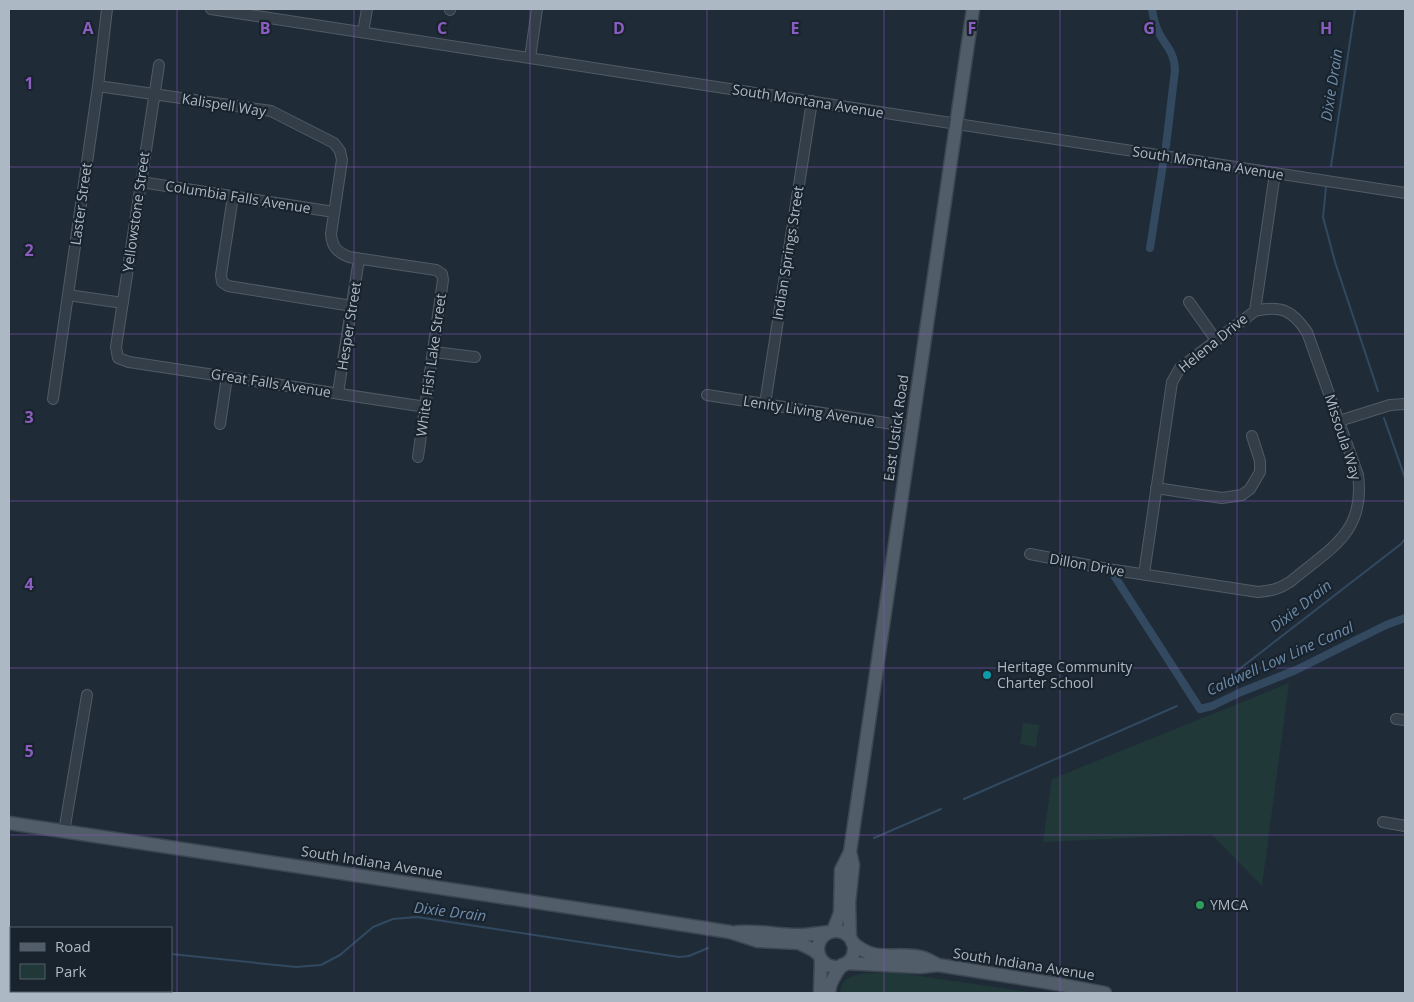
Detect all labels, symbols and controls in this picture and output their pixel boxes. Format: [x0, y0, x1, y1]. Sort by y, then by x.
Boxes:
text: A [82, 17, 94, 39]
text: B [260, 17, 270, 39]
text: C [437, 17, 447, 39]
text: D [613, 17, 625, 39]
text: E [791, 17, 800, 39]
text: F [968, 17, 976, 39]
text: G [1143, 17, 1155, 39]
text: H [1320, 17, 1332, 39]
water label: Dixie Drain [1315, 47, 1347, 122]
text: 1 [24, 72, 34, 94]
street label: South Montana Avenue [731, 79, 885, 122]
street label: Kalispell Way [181, 88, 268, 121]
street label: South Montana Avenue [1131, 141, 1285, 184]
street label: Yellowstone Street [118, 151, 153, 273]
street label: Laster Street [65, 161, 96, 246]
street label: Columbia Falls Avenue [164, 176, 312, 217]
street label: Indian Springs Street [768, 184, 808, 321]
text: 2 [24, 239, 34, 261]
street label: Hesper Street [332, 280, 365, 372]
street label: White Fish Lake Street [411, 292, 450, 438]
street label: Helena Drive [1174, 309, 1251, 376]
street label: Great Falls Avenue [210, 364, 333, 401]
street label: East Ustick Road [879, 373, 912, 482]
street label: Lenity Living Avenue [742, 391, 876, 430]
street label: Missoula Way [1321, 392, 1367, 483]
text: 3 [24, 406, 34, 428]
street label: Dillon Drive [1048, 549, 1126, 580]
text: 4 [24, 573, 34, 595]
water label: Dixie Drain [1265, 575, 1335, 636]
water label: Caldwell Low Line Canal [1203, 616, 1357, 700]
place label: Heritage Community Charter School [997, 657, 1133, 692]
marker: Heritage Community Charter School [981, 669, 993, 681]
text: 5 [24, 740, 34, 762]
street label: South Indiana Avenue [300, 841, 444, 882]
place label: YMCA [1210, 895, 1248, 914]
water label: Dixie Drain [413, 897, 488, 925]
marker: YMCA [1194, 899, 1206, 911]
legend [10, 927, 172, 992]
text: Road [55, 936, 91, 956]
street label: South Indiana Avenue [952, 943, 1096, 984]
text: Park [55, 961, 86, 981]

